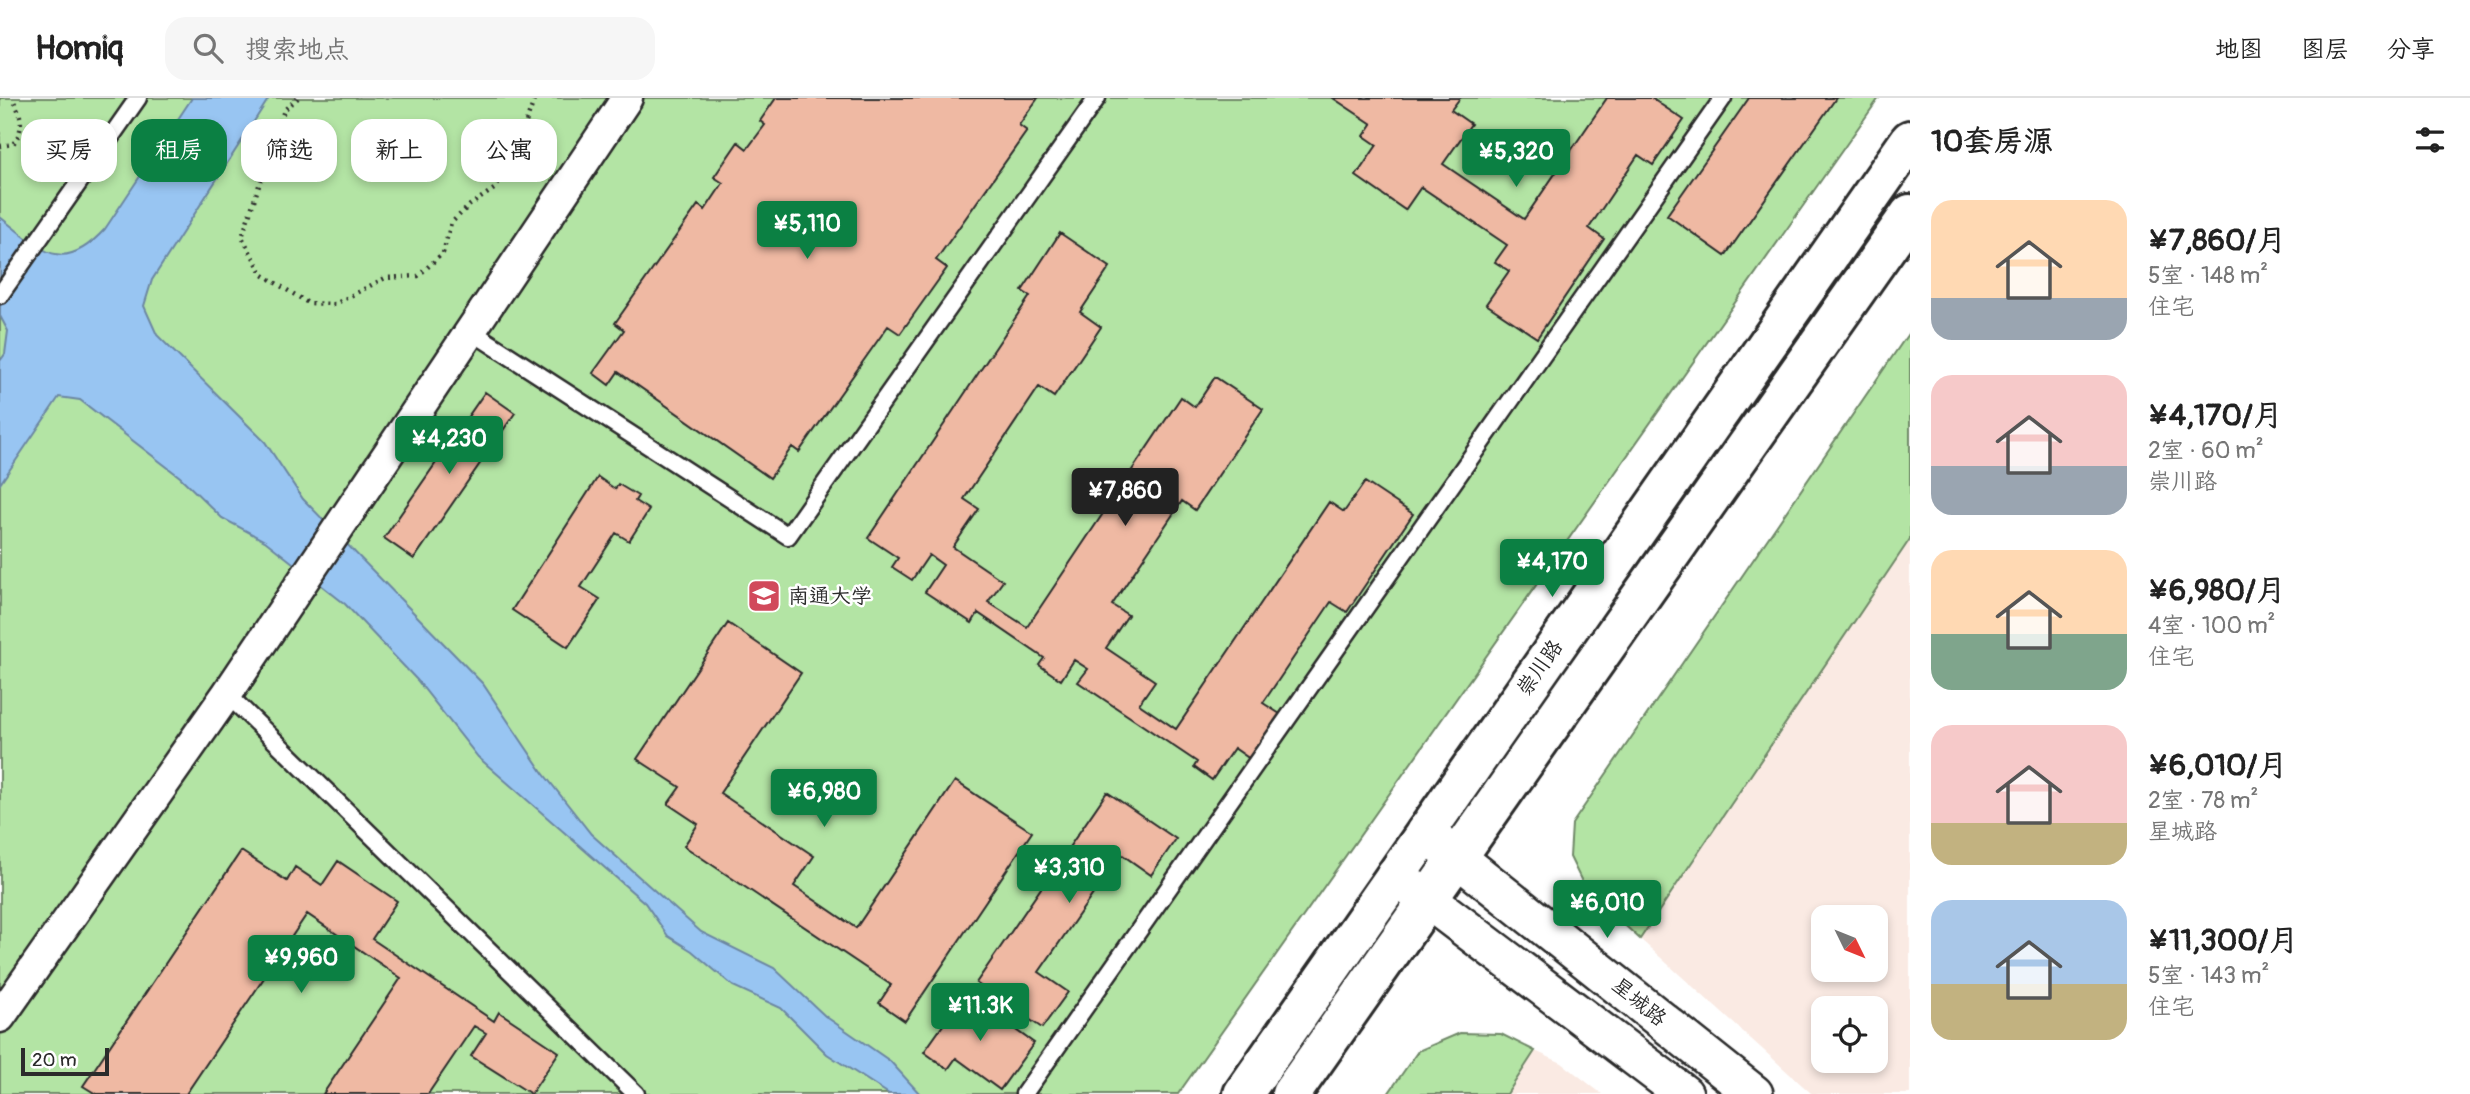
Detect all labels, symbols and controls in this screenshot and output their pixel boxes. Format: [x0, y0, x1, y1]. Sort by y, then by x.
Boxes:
search box [165, 17, 655, 80]
text: Homiq [35, 28, 123, 69]
icon: search [189, 29, 227, 67]
text: 搜索地点 [245, 34, 349, 66]
text: 地图 [2215, 35, 2263, 64]
text: 图层 [2301, 35, 2349, 64]
text: 分享 [2387, 35, 2435, 64]
chip: 买房 [21, 119, 117, 182]
chip: 租房 [131, 119, 227, 182]
chip: 筛选 [241, 119, 337, 182]
chip: 新上 [351, 119, 447, 182]
chip: 公寓 [461, 119, 557, 182]
icon: filters [2411, 121, 2449, 159]
text: 10套房源 [1931, 123, 2053, 160]
pin: ¥5,320 [1459, 130, 1573, 189]
text: ¥5,320 [1478, 137, 1554, 166]
pin: ¥5,110 [750, 202, 864, 261]
text: ¥5,110 [773, 209, 841, 238]
text: ¥7,860/月 [2148, 222, 2286, 259]
icon: home [1987, 228, 2071, 312]
text: 5室 · 148 m² [2148, 261, 2268, 290]
text: 住宅 [2148, 292, 2194, 321]
text: ¥4,170/月 [2148, 397, 2283, 434]
icon: home [1987, 403, 2071, 487]
pin: ¥4,230 [392, 416, 506, 476]
text: ¥4,230 [411, 424, 487, 453]
text: 2室 · 60 m² [2148, 436, 2264, 465]
text: 崇川路 [2148, 467, 2217, 496]
pin: ¥7,860 [1068, 468, 1182, 528]
text: ¥7,860 [1088, 476, 1162, 505]
pin: ¥4,170 [1495, 540, 1609, 599]
text: ¥4,170 [1516, 547, 1588, 576]
text: ¥6,980/月 [2148, 572, 2286, 609]
school or university icon: 南通大学 [745, 577, 783, 615]
icon: home [1987, 578, 2071, 662]
place label: 南通大学 [788, 583, 872, 610]
text: 4室 · 100 m² [2148, 611, 2275, 640]
street label: 崇川路 [1511, 634, 1569, 702]
text: 住宅 [2148, 642, 2194, 671]
text: ¥6,010/月 [2148, 747, 2287, 784]
icon: home [1987, 753, 2071, 837]
pin: ¥6,980 [767, 770, 881, 829]
text: ¥6,980 [787, 777, 861, 806]
text: 2室 · 78 m² [2148, 786, 2258, 815]
text: 星城路 [2148, 817, 2217, 846]
pin: ¥3,310 [1012, 846, 1126, 905]
text: ¥3,310 [1033, 853, 1105, 882]
pin: ¥6,010 [1550, 880, 1664, 940]
text: ¥6,010 [1569, 888, 1645, 917]
north arrow [1811, 905, 1888, 982]
map controls [1811, 905, 1888, 1073]
text: ¥11,300/月 [2148, 922, 2298, 959]
icon: home [1987, 928, 2071, 1012]
pin: ¥9,960 [244, 936, 358, 995]
text: ¥9,960 [264, 943, 338, 972]
text: 5室 · 143 m² [2148, 961, 2269, 990]
street label: 星城路 [1606, 972, 1672, 1032]
pin: ¥11.3K [923, 984, 1037, 1043]
text: ¥11.3K [947, 991, 1013, 1020]
text: 住宅 [2148, 992, 2194, 1021]
button: locate [1811, 996, 1888, 1073]
scale bar [21, 1045, 108, 1077]
text: 20 m [32, 1048, 77, 1072]

